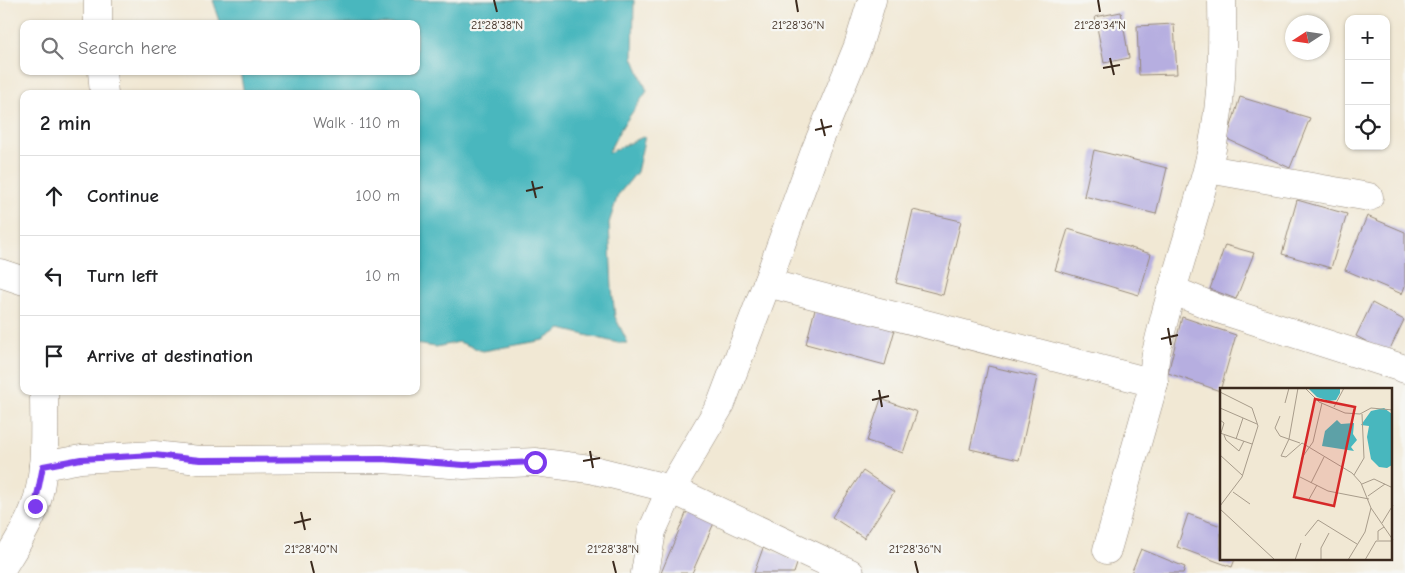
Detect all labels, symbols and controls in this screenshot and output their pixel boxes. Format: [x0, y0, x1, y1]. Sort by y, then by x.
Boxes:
north arrow [1285, 15, 1330, 60]
map controls [1345, 15, 1390, 150]
button: + [1345, 15, 1390, 60]
text: 21°28'38"N [471, 18, 523, 32]
text: 21°28'36"N [772, 18, 824, 32]
text: 21°28'34"N [1074, 18, 1126, 32]
search box [20, 20, 420, 75]
icon: search [38, 34, 66, 62]
text: Search here [78, 37, 177, 59]
button: − [1345, 60, 1390, 105]
button: locate [1345, 105, 1390, 150]
text: 2 min [40, 111, 91, 135]
text: Walk · 110 m [313, 114, 400, 132]
icon: ahead [40, 182, 68, 210]
text: Continue [87, 185, 159, 207]
text: 100 m [356, 187, 400, 205]
icon: left [40, 262, 68, 290]
text: Turn left [87, 265, 158, 287]
text: 10 m [365, 267, 400, 285]
icon: arrive [40, 342, 68, 370]
text: Arrive at destination [87, 345, 253, 367]
inset map [1220, 388, 1392, 560]
route start [524, 451, 547, 474]
route end [24, 495, 47, 518]
text: 21°28'40"N [284, 542, 338, 556]
text: 21°28'38"N [587, 542, 639, 556]
text: 21°28'36"N [889, 542, 941, 556]

